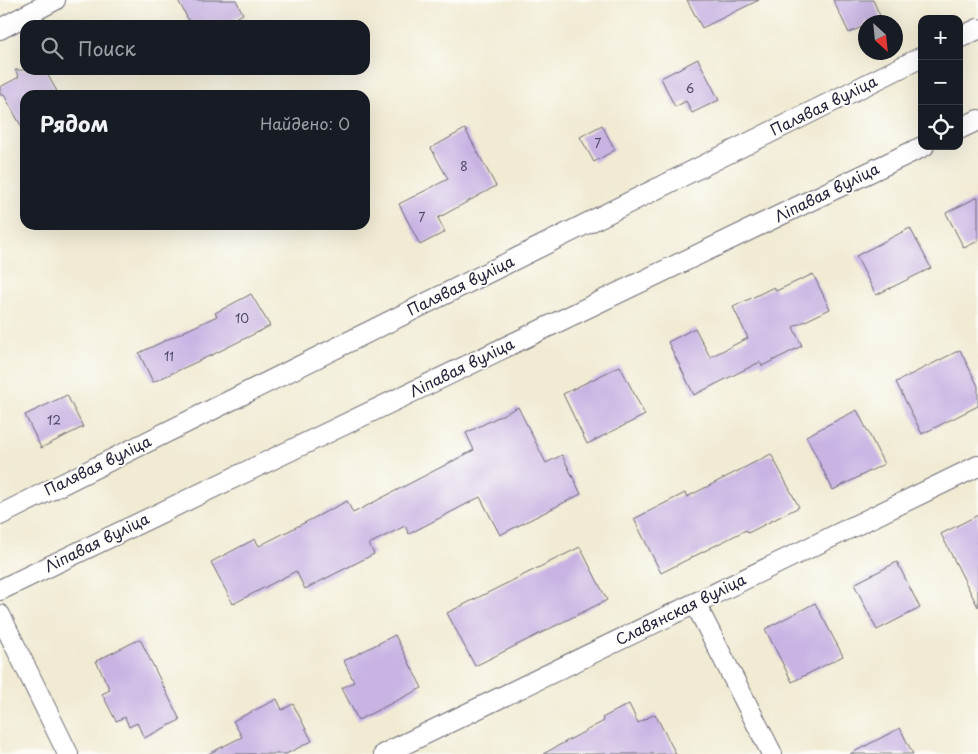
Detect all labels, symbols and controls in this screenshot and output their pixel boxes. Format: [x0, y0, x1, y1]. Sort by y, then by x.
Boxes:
north arrow [858, 15, 903, 60]
map controls [918, 15, 963, 150]
button: + [918, 15, 963, 60]
search box [20, 20, 370, 75]
icon: search [38, 34, 66, 62]
text: Поиск [78, 34, 136, 62]
button: − [918, 60, 963, 105]
street label: Палявая вуліца [766, 68, 881, 141]
house number: 6 [686, 79, 694, 97]
button: locate [918, 105, 963, 150]
text: Рядом [40, 107, 108, 139]
text: Найдено: 0 [260, 111, 350, 135]
house number: 7 [595, 134, 602, 152]
street label: Ліпавая вуліца [770, 156, 883, 227]
house number: 8 [460, 157, 468, 175]
house number: 7 [419, 208, 426, 226]
street label: Палявая вуліца [403, 248, 518, 321]
house number: 10 [235, 309, 249, 327]
street label: Ліпавая вуліца [405, 331, 518, 402]
house number: 11 [164, 347, 174, 365]
house number: 12 [47, 411, 61, 429]
street label: Палявая вуліца [40, 428, 155, 501]
street label: Ліпавая вуліца [40, 506, 153, 577]
street label: Славянская вуліца [611, 567, 750, 650]

